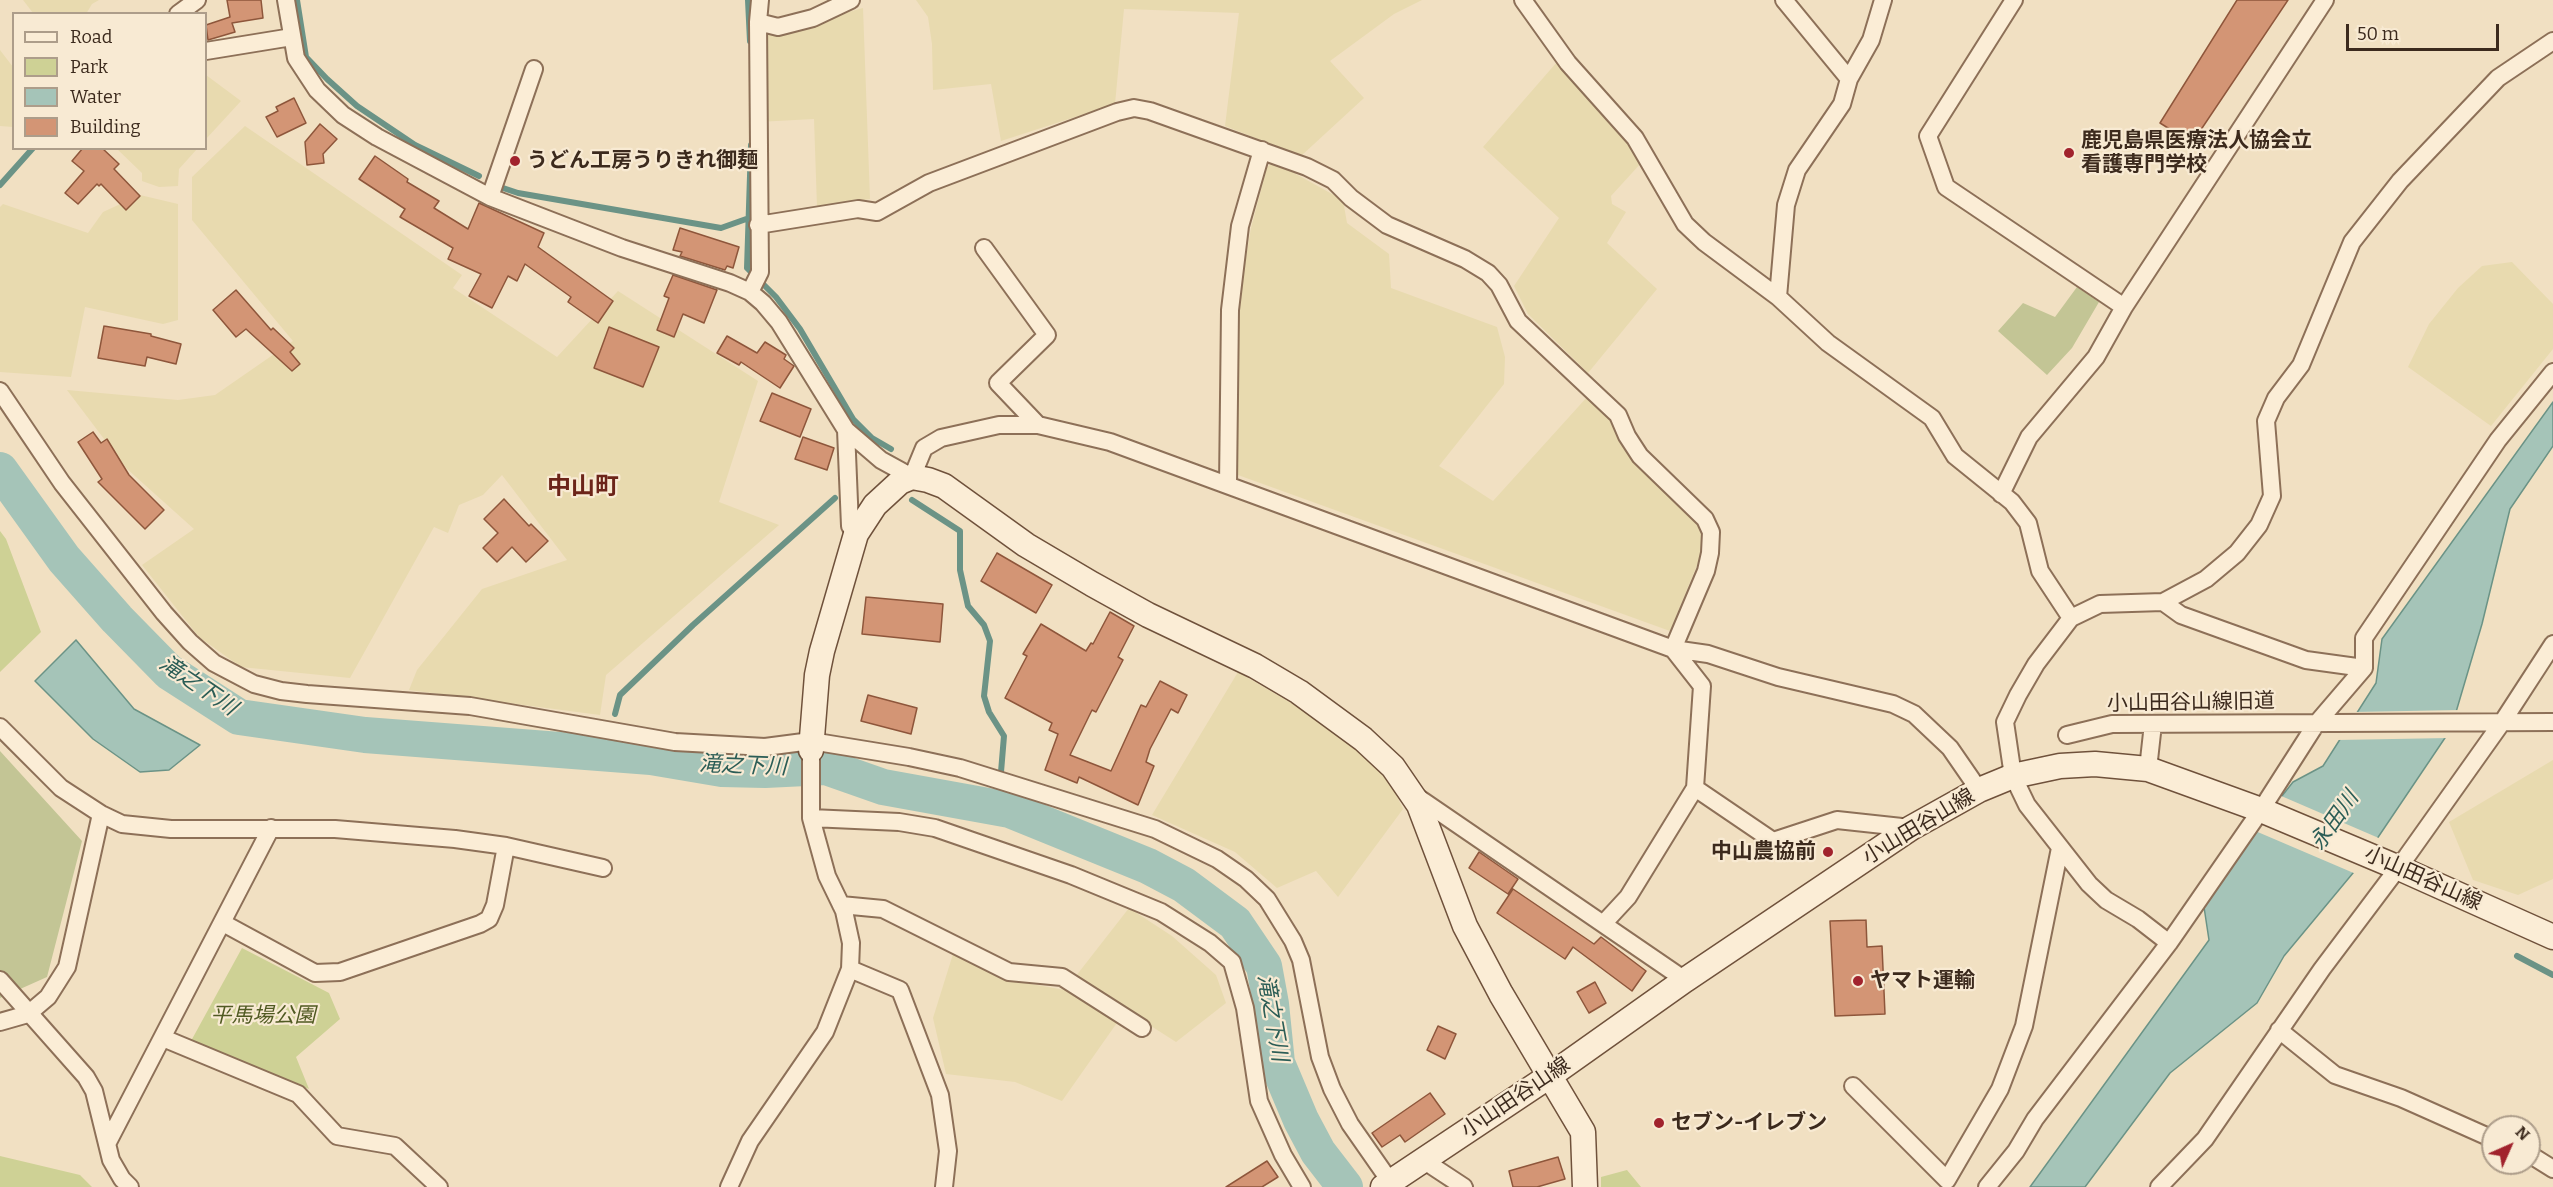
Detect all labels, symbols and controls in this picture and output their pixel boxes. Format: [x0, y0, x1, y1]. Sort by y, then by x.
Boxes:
legend [12, 12, 207, 150]
scale bar [2349, 12, 2502, 50]
text: 50 m [2357, 23, 2399, 45]
text: Road [70, 26, 112, 48]
text: Park [70, 56, 108, 78]
text: Water [70, 86, 121, 108]
text: Building [70, 116, 141, 138]
place label: 鹿児島県医療法人協会立 看護専門学校 [2081, 128, 2312, 178]
marker: 鹿児島県医療法人協会立 看護専門学校 [2062, 146, 2076, 160]
place label: うどん工房うりきれ御麺 [527, 148, 758, 174]
marker: うどん工房うりきれ御麺 [508, 154, 522, 168]
district label: 中山町 [547, 473, 619, 501]
water label: 滝之下川 [154, 650, 242, 722]
street label: 小山田谷山線旧道 [2107, 689, 2275, 717]
water label: 滝之下川 [699, 751, 787, 781]
street label: 小山田谷山線 [1859, 784, 1979, 870]
water label: 永田川 [2305, 786, 2365, 856]
place label: 中山農協前 [1711, 839, 1816, 865]
street label: 小山田谷山線 [2360, 842, 2486, 916]
marker: 中山農協前 [1821, 845, 1835, 859]
place label: ヤマト運輸 [1870, 968, 1975, 994]
water label: 滝之下川 [1251, 972, 1293, 1064]
marker: ヤマト運輸 [1851, 974, 1865, 988]
park label: 平馬場公園 [211, 1003, 315, 1029]
street label: 小山田谷山線 [1457, 1052, 1575, 1144]
place label: セブン-イレブン [1671, 1110, 1827, 1136]
north arrow [2481, 1115, 2541, 1175]
marker: セブン-イレブン [1652, 1116, 1666, 1130]
text: N [2512, 1122, 2534, 1144]

